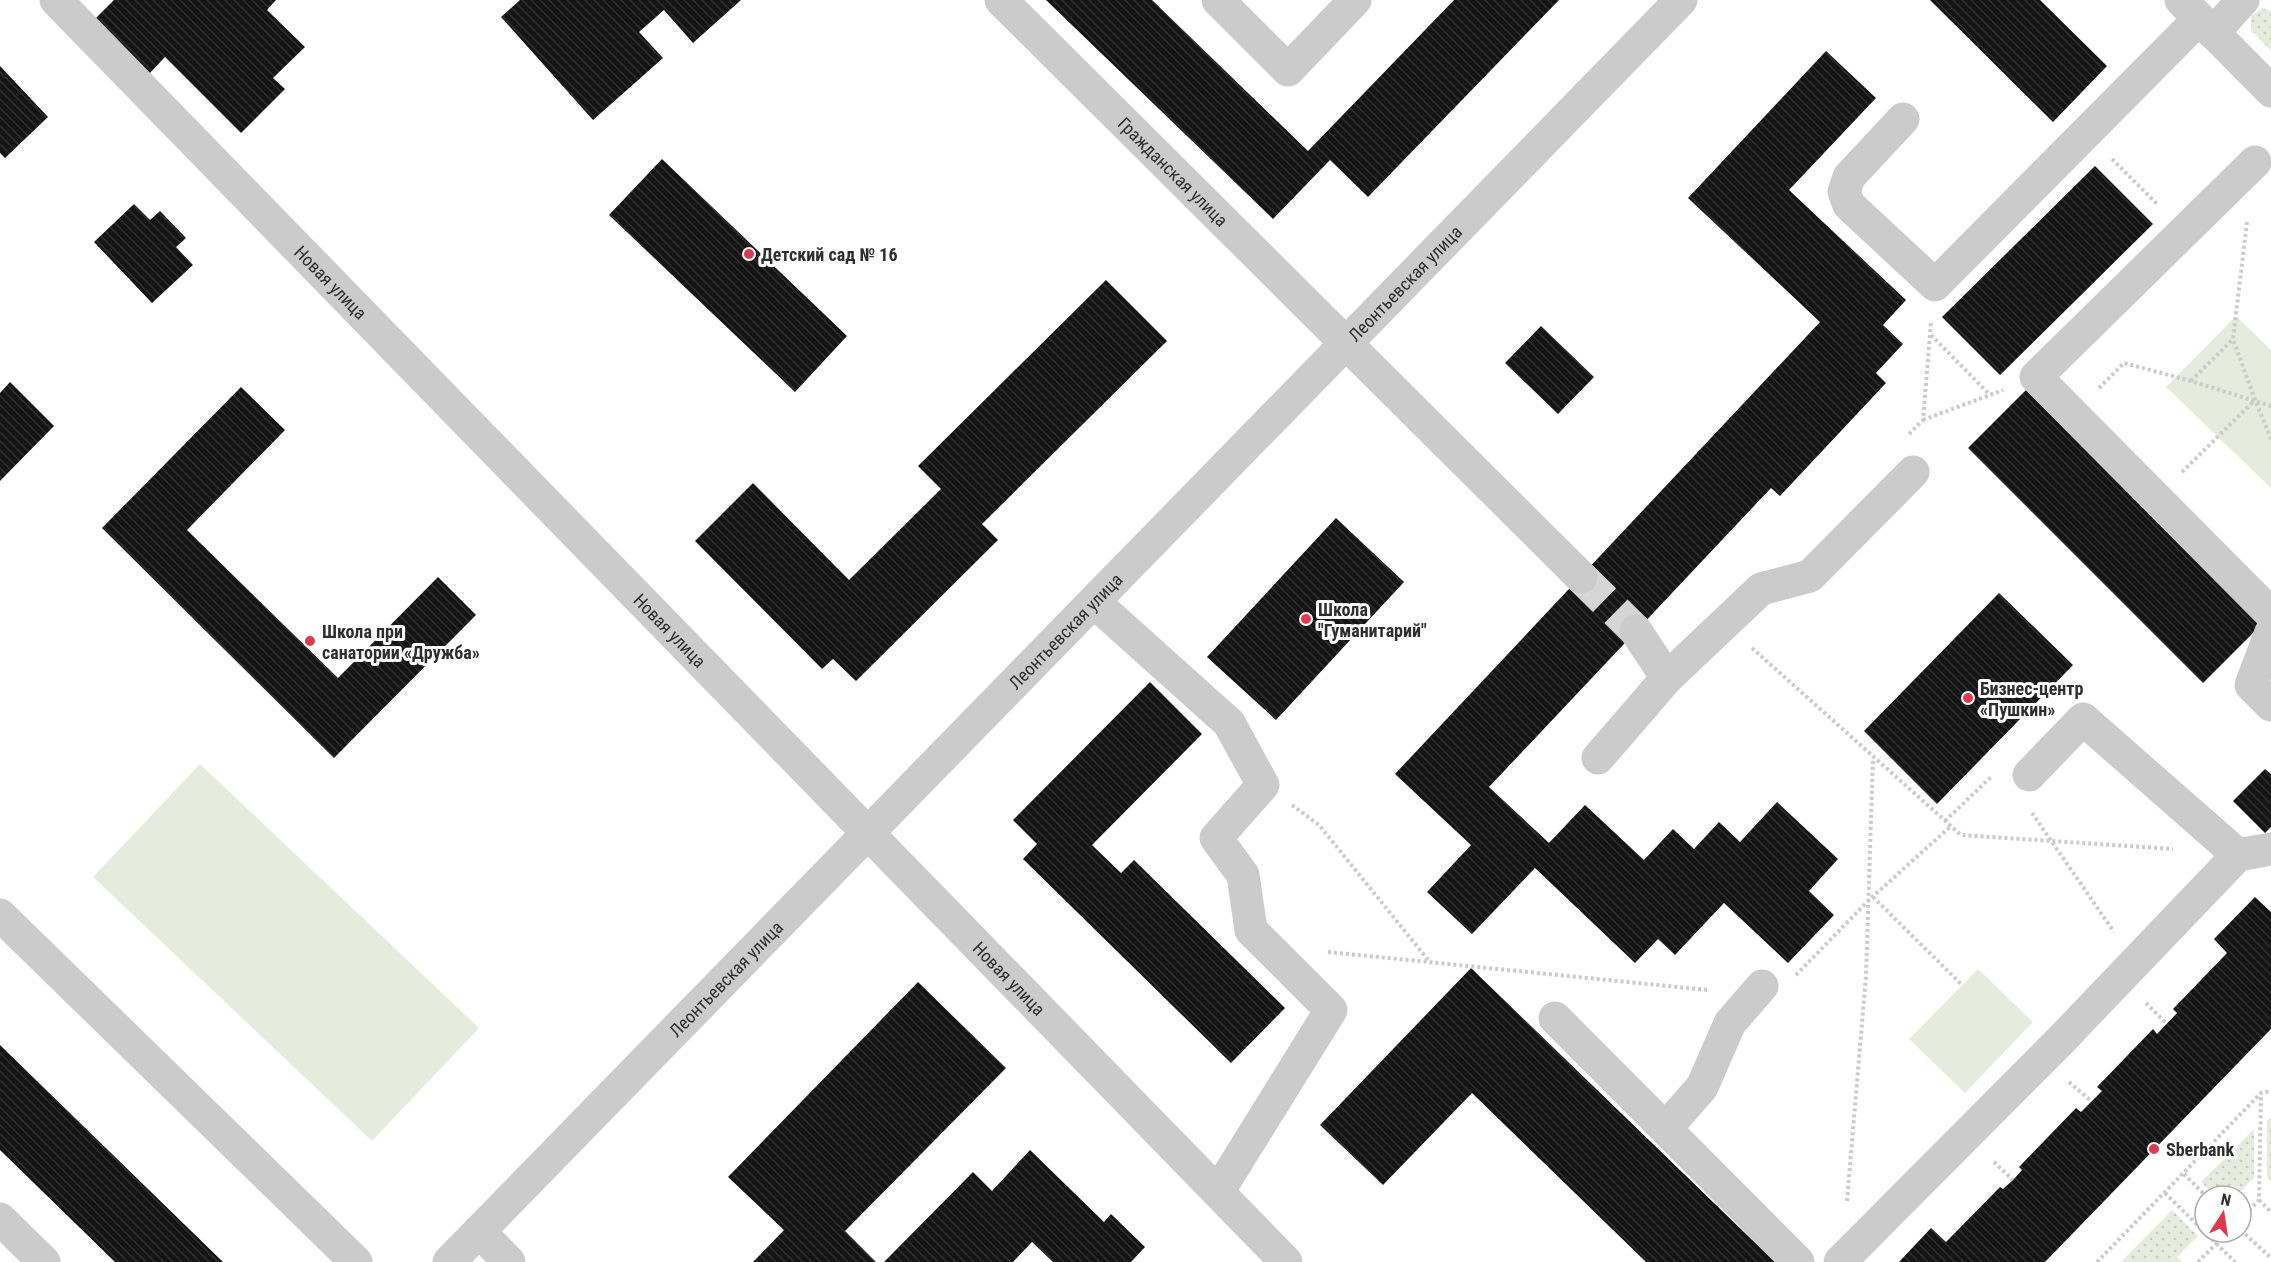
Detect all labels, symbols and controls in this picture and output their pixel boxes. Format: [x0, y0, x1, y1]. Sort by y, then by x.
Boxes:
street label: Гражданская улица [1114, 112, 1232, 230]
street label: Леонтьевская улица [1343, 221, 1466, 345]
street label: Новая улица [291, 241, 371, 323]
place label: Детский сад № 16 [761, 244, 898, 265]
marker: Детский сад № 16 [742, 247, 756, 261]
street label: Леонтьевская улица [1004, 569, 1126, 693]
street label: Новая улица [630, 589, 711, 671]
place label: Школа "Гуманитарий" [1318, 599, 1427, 641]
marker: Школа "Гуманитарий" [1299, 612, 1313, 626]
place label: Школа при санатории «Дружба» [322, 621, 480, 663]
marker: Школа при санатории «Дружба» [303, 634, 317, 648]
place label: Бизнес-центр «Пушкин» [1980, 678, 2083, 720]
marker: Бизнес-центр «Пушкин» [1961, 691, 1975, 705]
street label: Леонтьевская улица [664, 916, 787, 1041]
street label: Новая улица [969, 937, 1050, 1019]
place label: Sberbank [2166, 1139, 2234, 1160]
marker: Sberbank [2147, 1142, 2161, 1156]
north arrow [2193, 1184, 2253, 1244]
text: N [2219, 1190, 2233, 1210]

